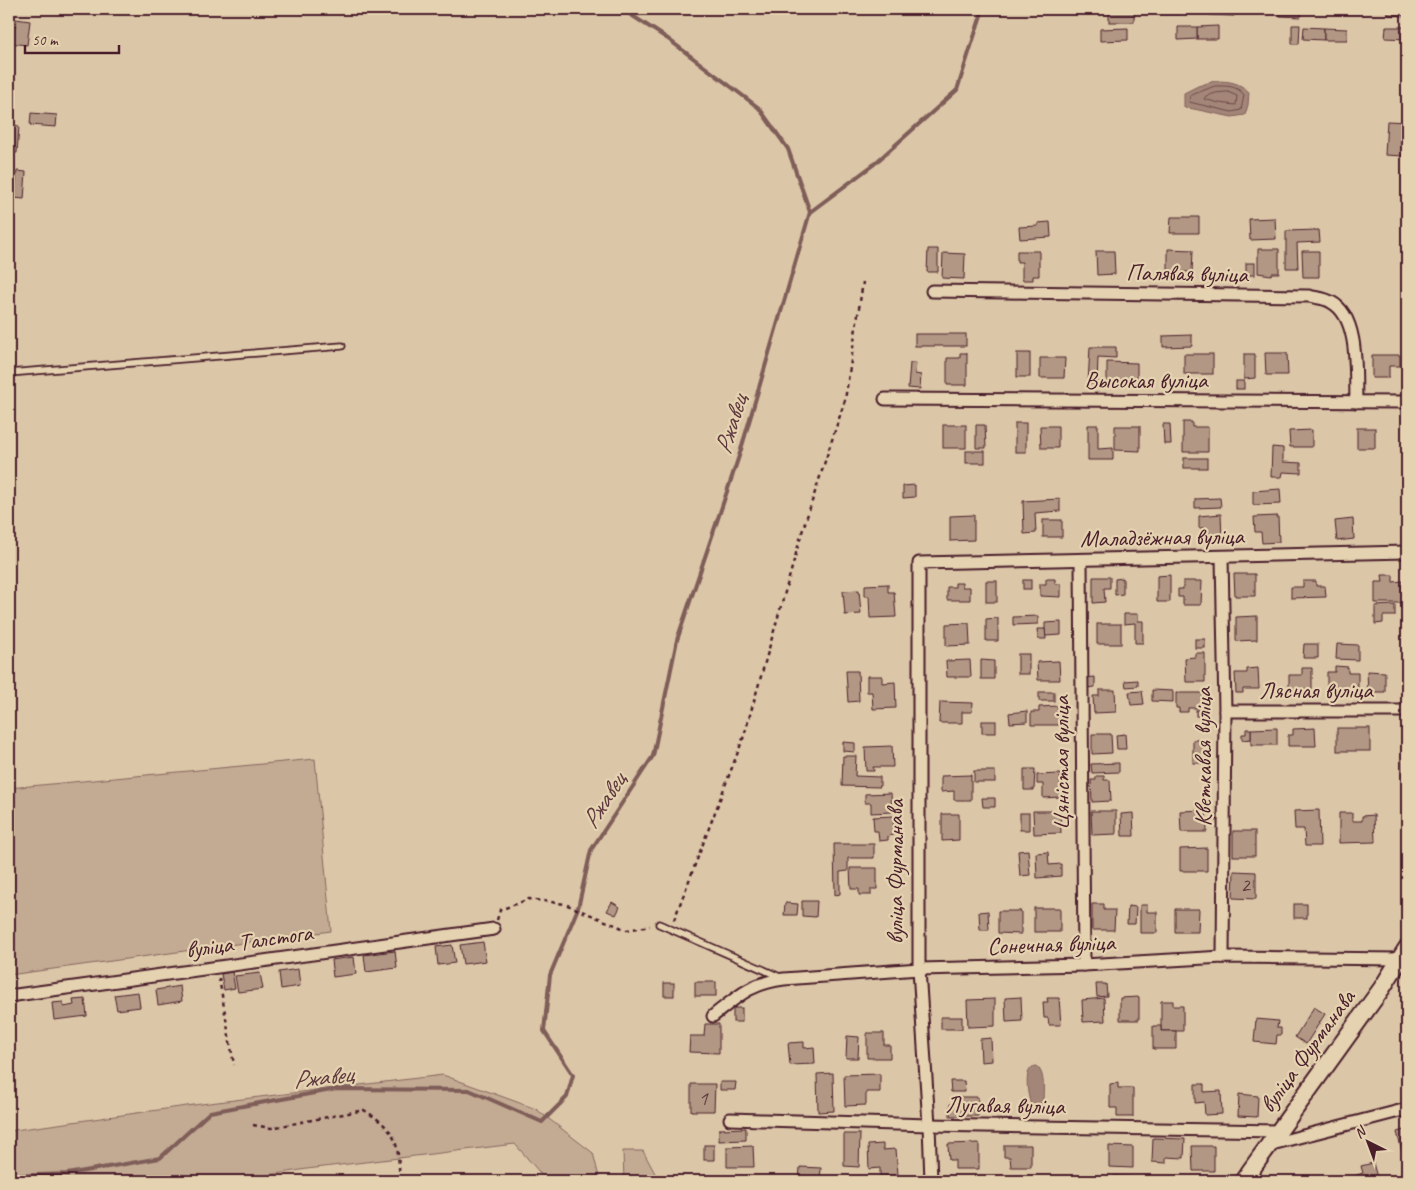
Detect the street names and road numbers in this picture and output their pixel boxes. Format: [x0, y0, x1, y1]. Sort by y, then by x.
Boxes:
street label: Палявая вуліца [1126, 257, 1250, 289]
street label: Высокая вуліца [1084, 365, 1209, 395]
street label: Маладзёжная вуліца [1080, 521, 1246, 553]
street label: Лясная вуліца [1259, 675, 1374, 705]
street label: Кветкавая вуліца [1188, 686, 1218, 827]
street label: Цяністая вуліца [1046, 694, 1076, 830]
street label: вуліца Фурманава [880, 798, 910, 944]
street label: вуліца Талстога [184, 917, 316, 965]
street label: Сонечная вуліца [987, 927, 1117, 961]
street label: вуліца Фурманава [1252, 983, 1362, 1118]
street label: Лугавая вуліца [945, 1089, 1066, 1121]

